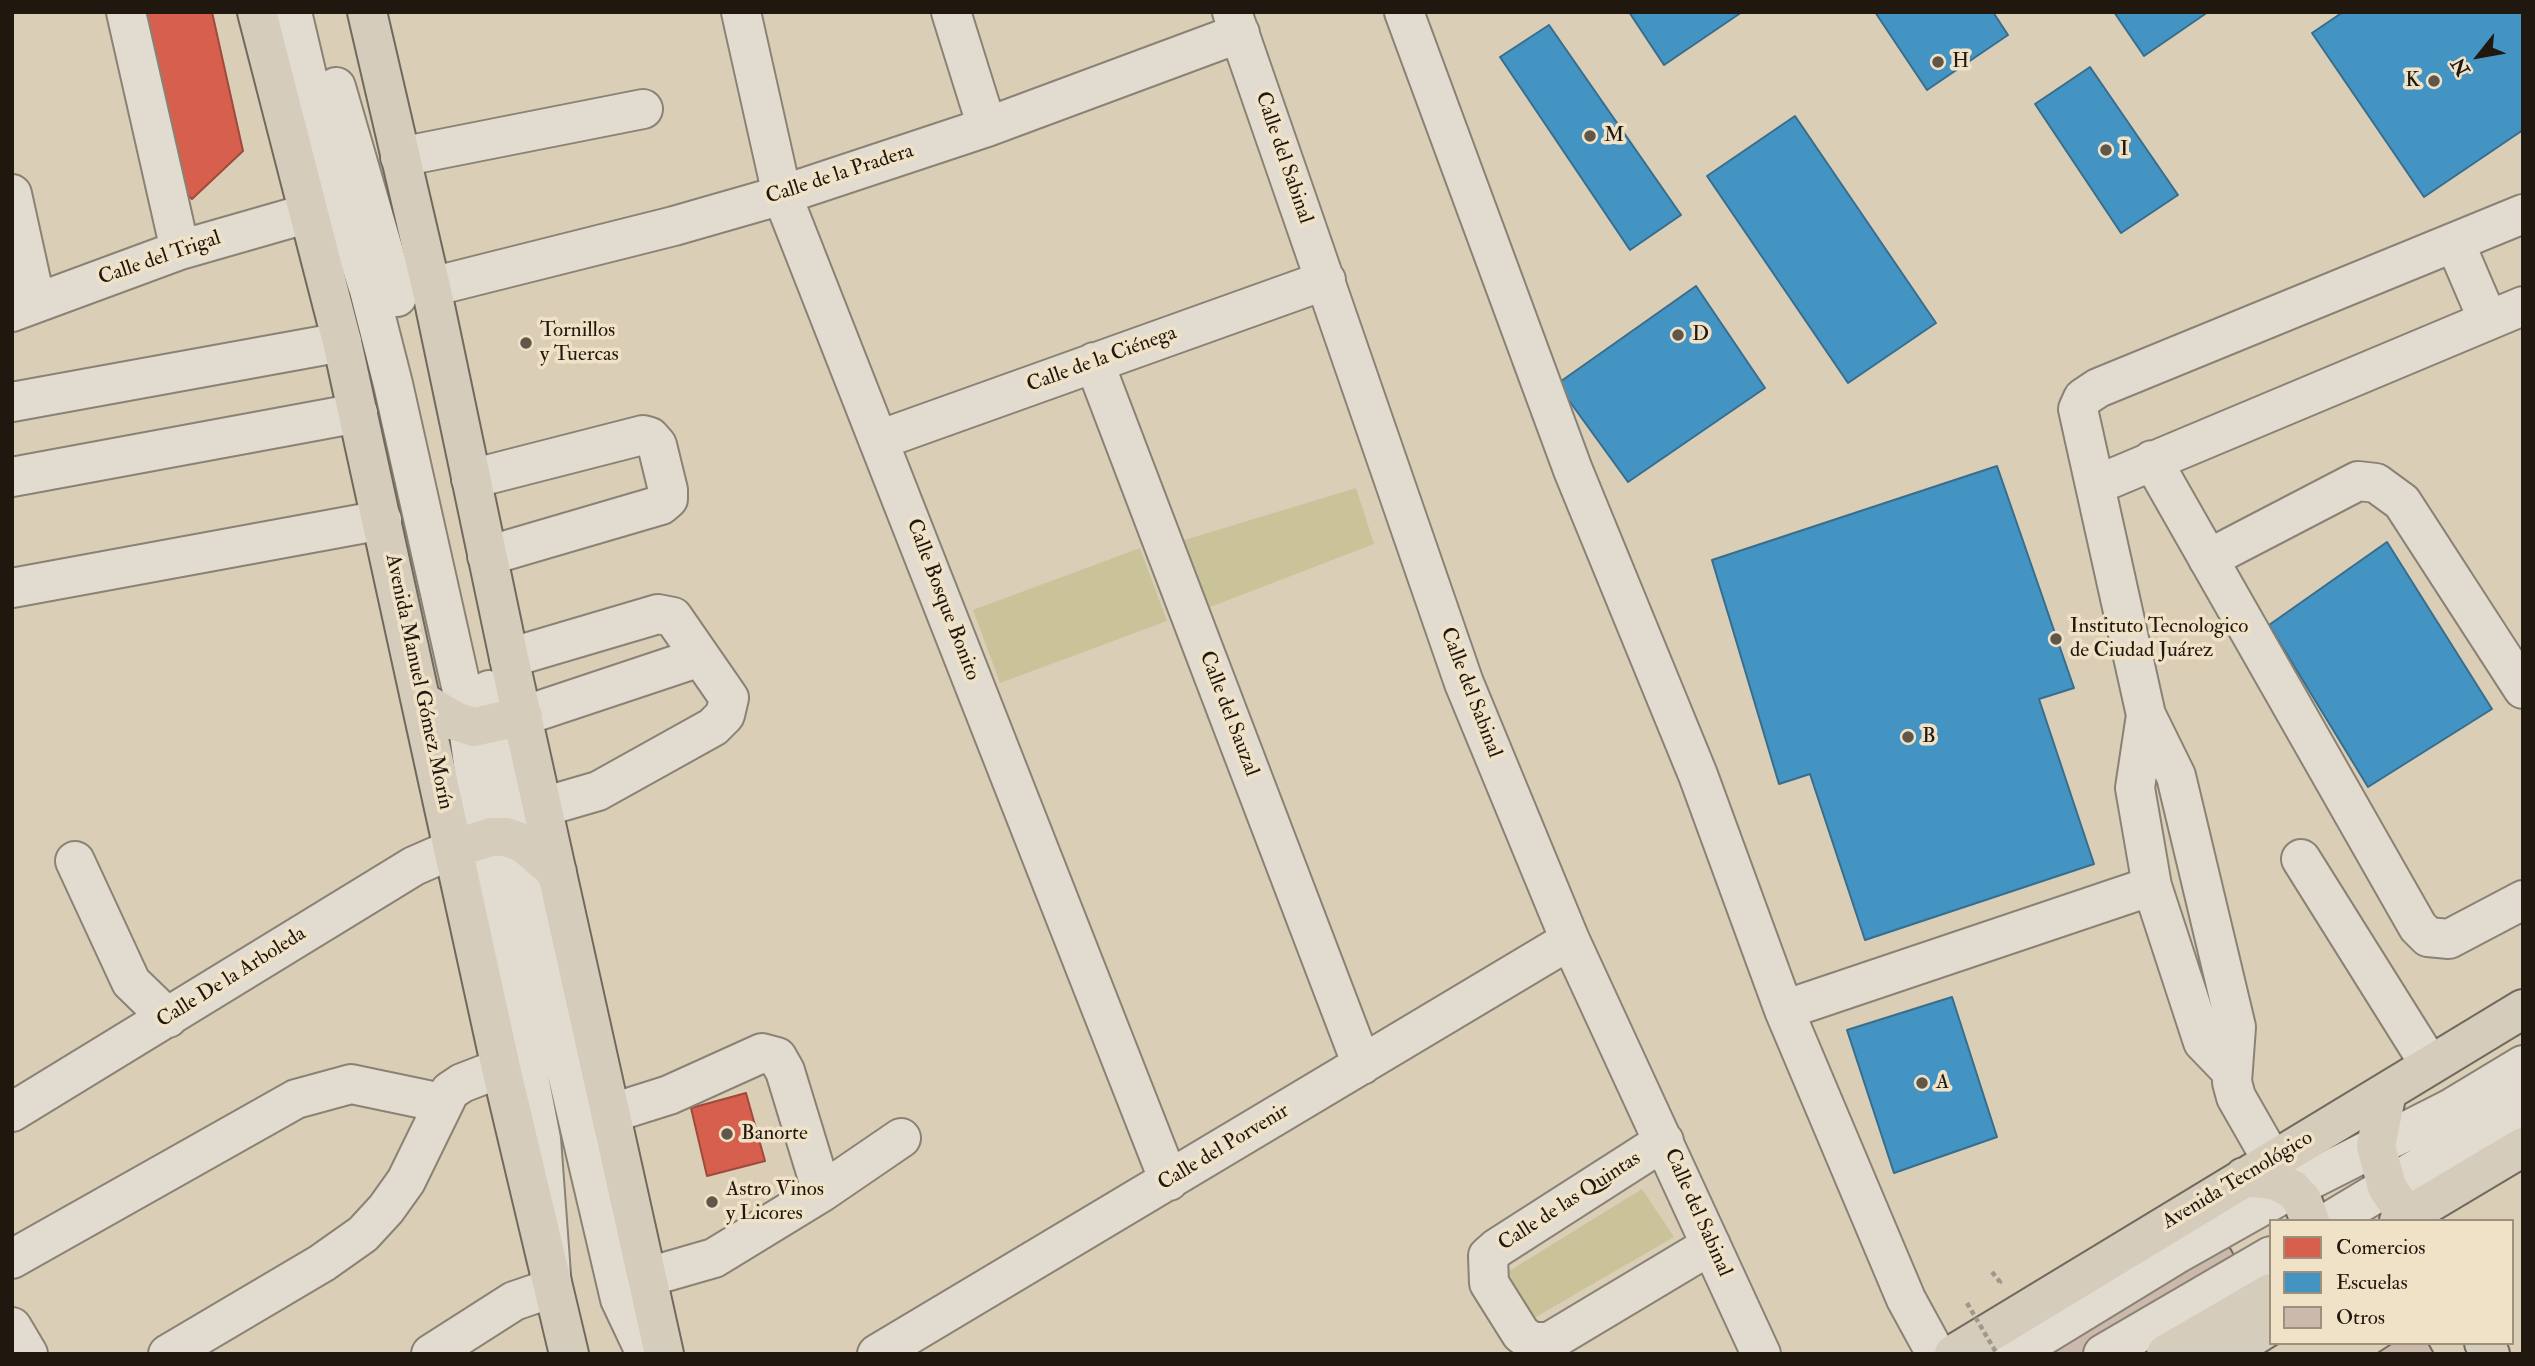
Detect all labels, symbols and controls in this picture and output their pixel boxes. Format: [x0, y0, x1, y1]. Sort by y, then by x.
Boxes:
north arrow [2444, 21, 2514, 91]
place label: H [1952, 49, 1969, 75]
text: N [2446, 53, 2476, 80]
marker: H [1930, 54, 1946, 70]
place label: K [2405, 68, 2420, 94]
marker: K [2426, 73, 2442, 89]
street label: Calle del Sabinal [1249, 89, 1317, 227]
place label: M [1604, 123, 1624, 149]
marker: M [1582, 128, 1598, 144]
place label: I [2120, 137, 2128, 163]
street label: Calle de la Pradera [763, 139, 917, 211]
marker: I [2098, 142, 2114, 158]
street label: Calle del Trigal [95, 226, 225, 292]
place label: Tornillos y Tuercas [540, 318, 619, 368]
street label: Calle de la Ciénega [1024, 321, 1180, 399]
place label: D [1692, 322, 1709, 348]
marker: D [1670, 327, 1686, 343]
marker: Tornillos y Tuercas [518, 335, 534, 351]
street label: Calle Bosque Bonito [900, 516, 984, 684]
street label: Avenida Manuel Gómez Morín [379, 552, 457, 812]
place label: Instituto Tecnologico de Ciudad Juárez [2070, 614, 2248, 664]
street label: Calle del Sabinal [1434, 624, 1506, 762]
marker: Instituto Tecnologico de Ciudad Juárez [2048, 631, 2064, 647]
street label: Calle del Sauzal [1193, 648, 1263, 780]
place label: B [1922, 724, 1936, 750]
marker: B [1900, 729, 1916, 745]
street label: Calle De la Arboleda [153, 922, 311, 1034]
place label: A [1936, 1070, 1949, 1096]
marker: A [1914, 1075, 1930, 1091]
street label: Calle del Porvenir [1154, 1099, 1294, 1197]
place label: Banorte [741, 1121, 808, 1147]
marker: Banorte [719, 1126, 735, 1142]
street label: Avenida Tecnológico [2158, 1126, 2318, 1236]
street label: Calle del Sabinal [1657, 1145, 1737, 1281]
street label: Calle de las Quintas [1494, 1147, 1646, 1257]
place label: Astro Vinos y Licores [726, 1177, 824, 1227]
marker: Astro Vinos y Licores [704, 1194, 720, 1210]
legend [2269, 1219, 2514, 1345]
text: Comercios [2336, 1234, 2426, 1261]
text: Escuelas [2336, 1269, 2408, 1296]
text: Otros [2336, 1304, 2385, 1331]

